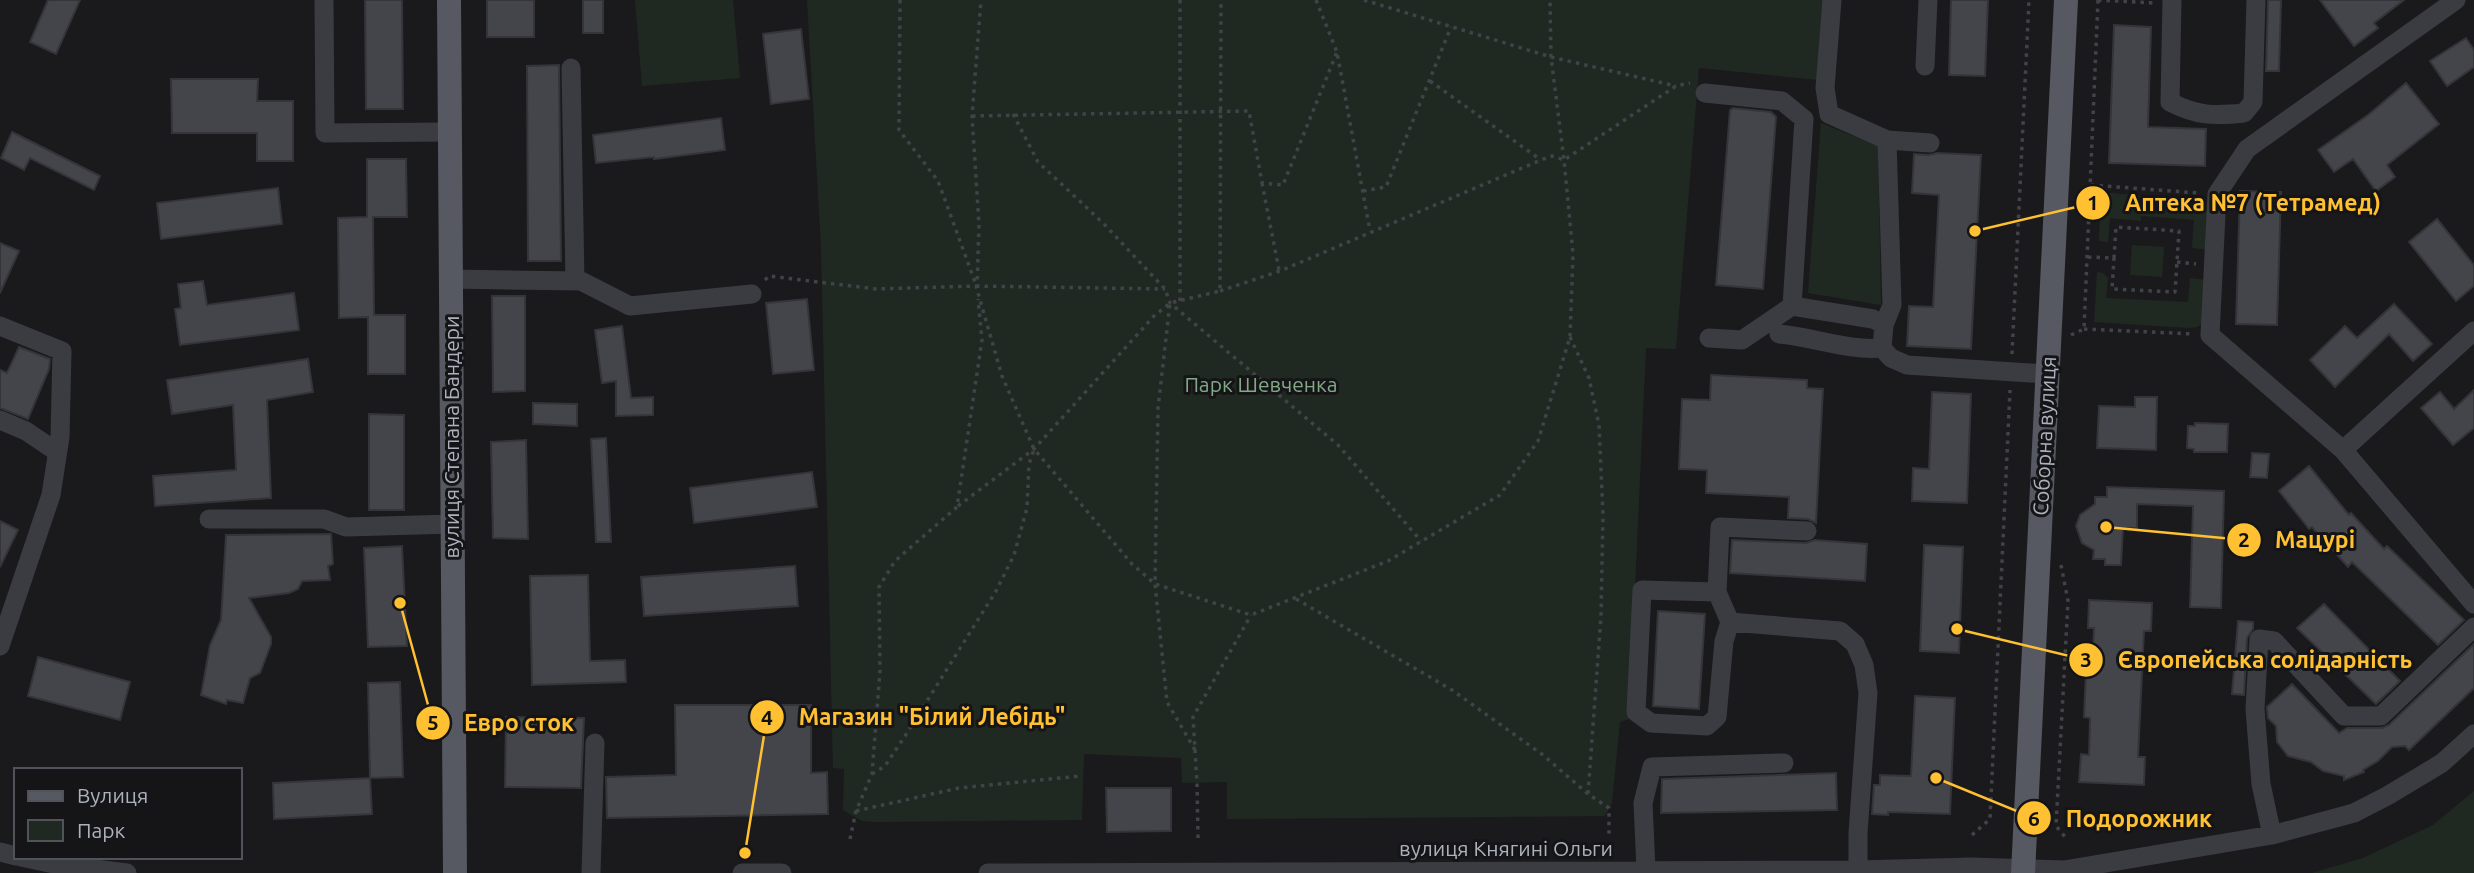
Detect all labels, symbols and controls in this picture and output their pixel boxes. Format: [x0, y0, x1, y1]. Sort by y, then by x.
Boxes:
callout: Аптека №7 (Тетрамед) [2076, 181, 2395, 225]
text: 1 [2087, 190, 2099, 214]
text: Аптека №7 (Тетрамед) [2125, 190, 2381, 216]
street label: вулиця Степана Бандери [439, 315, 463, 559]
street label: Соборна вулиця [2028, 356, 2060, 516]
park label: Парк Шевченка [1184, 372, 1338, 396]
callout: Мацурі [2226, 518, 2369, 562]
text: 2 [2238, 527, 2250, 551]
text: Мацурі [2275, 527, 2355, 552]
callout: Європейська солідарність [2069, 638, 2426, 682]
text: 3 [2080, 647, 2092, 671]
text: Європейська солідарність [2118, 647, 2412, 672]
callout: Магазин "Білий Лебідь" [749, 695, 1079, 739]
callout: Евро сток [415, 701, 588, 745]
text: Магазин "Білий Лебідь" [799, 704, 1065, 729]
text: 4 [761, 705, 773, 729]
text: 5 [427, 710, 439, 734]
text: Евро сток [464, 710, 574, 735]
legend [14, 768, 242, 859]
text: Вулиця [77, 783, 148, 807]
callout: Подорожник [2017, 796, 2226, 840]
text: 6 [2028, 806, 2040, 830]
text: Подорожник [2066, 806, 2212, 831]
text: Парк [77, 818, 126, 842]
street label: вулиця Княгині Ольги [1399, 836, 1613, 860]

